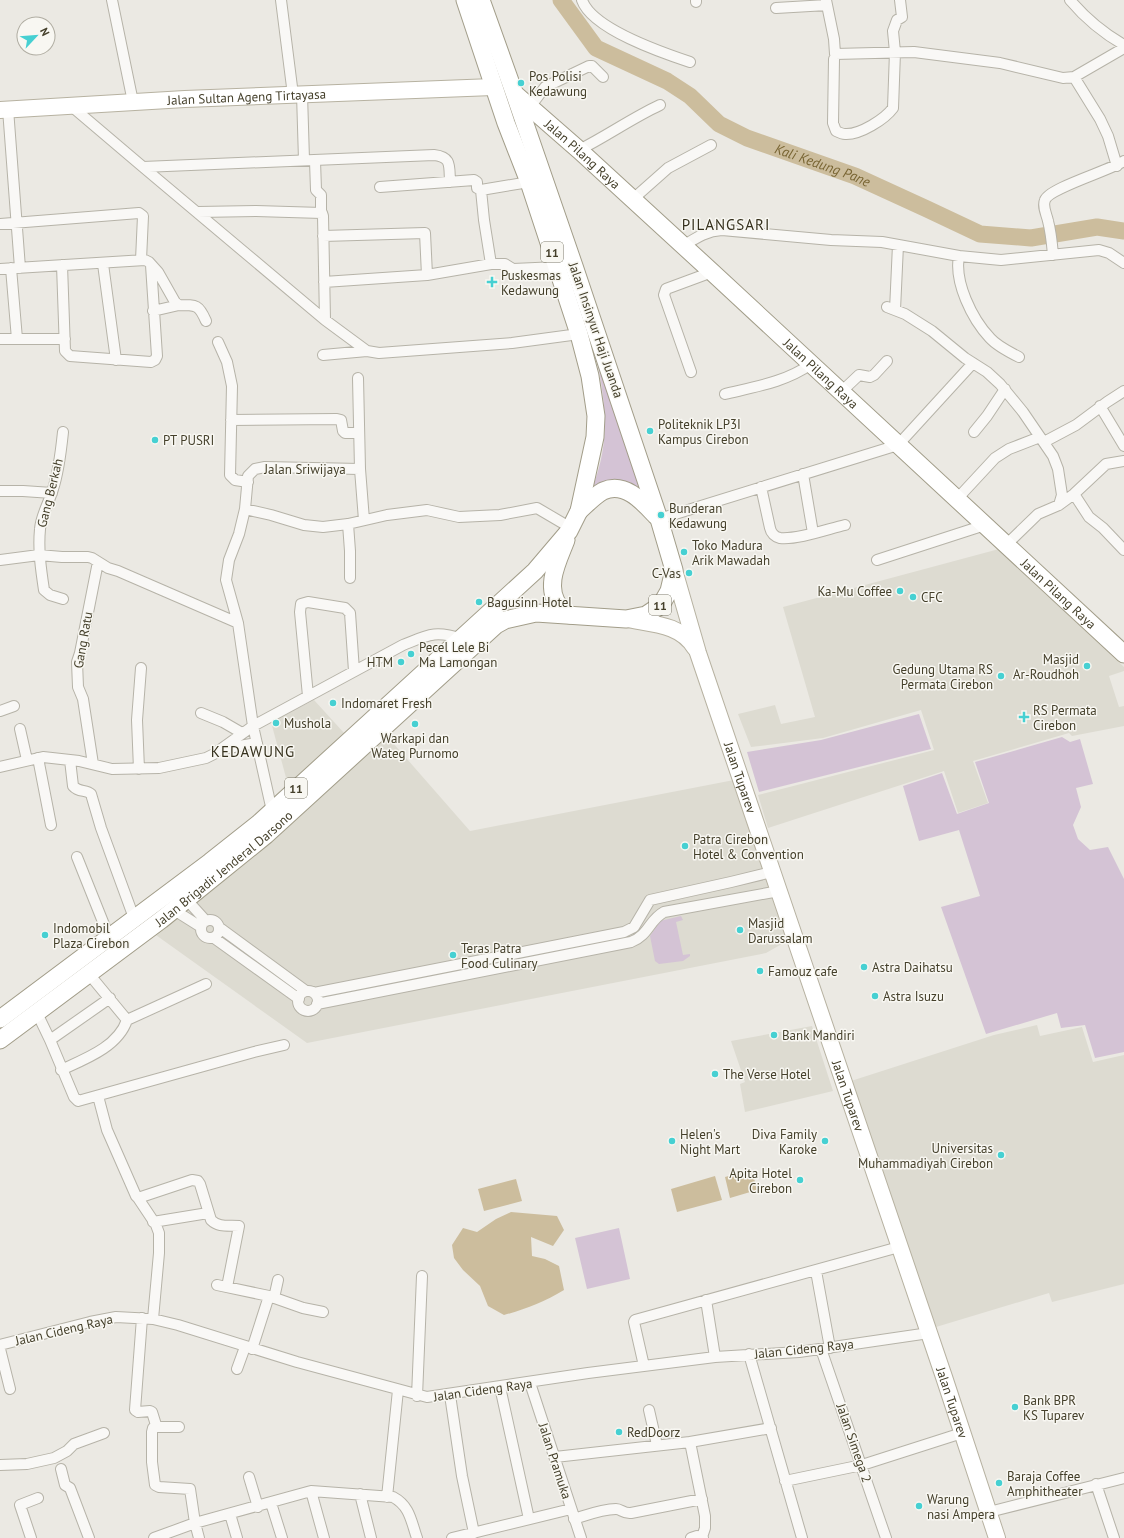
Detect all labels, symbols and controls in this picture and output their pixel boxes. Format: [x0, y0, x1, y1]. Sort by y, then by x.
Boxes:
north arrow [16, 16, 56, 56]
text: N [37, 25, 53, 38]
place label: Pos Polisi Kedawung [529, 68, 587, 100]
marker: Pos Polisi Kedawung [516, 78, 526, 88]
street label: Jalan Sultan Ageng Tirtayasa [166, 85, 326, 109]
street label: Jalan Pilang Raya [540, 115, 624, 192]
water label: Kali Kedung Pane [772, 139, 874, 191]
district label: PILANGSARI [682, 215, 770, 234]
road number: 11 [541, 242, 563, 262]
street label: Jalan Insinyur Haji Juanda [564, 259, 627, 400]
place label: Puskesmas Kedawung [501, 267, 561, 299]
marker: Puskesmas Kedawung [486, 276, 498, 288]
street label: Jalan Pilang Raya [779, 334, 862, 412]
place label: Politeknik LP3I Kampus Cirebon [658, 416, 749, 448]
marker: Politeknik LP3I Kampus Cirebon [645, 426, 655, 436]
place label: PT PUSRI [163, 432, 214, 449]
marker: PT PUSRI [150, 435, 160, 445]
street label: Gang Berkah [33, 457, 67, 529]
street label: Jalan Sriwijaya [263, 461, 346, 478]
place label: Bunderan Kedawung [669, 500, 727, 532]
marker: Bunderan Kedawung [656, 510, 666, 520]
place label: Toko Madura Arik Mawadah [692, 537, 770, 569]
marker: Toko Madura Arik Mawadah [679, 547, 689, 557]
street label: Jalan Pilang Raya [1017, 554, 1100, 632]
place label: C-Vas [652, 565, 681, 582]
marker: C-Vas [684, 568, 694, 578]
place label: Ka-Mu Coffee [818, 583, 892, 600]
marker: Ka-Mu Coffee [895, 586, 905, 596]
place label: CFC [921, 589, 943, 606]
marker: CFC [908, 592, 918, 602]
place label: Bagusinn Hotel [487, 594, 572, 611]
road number: 11 [649, 595, 671, 615]
marker: Bagusinn Hotel [474, 597, 484, 607]
street label: Gang Ratu [70, 610, 96, 670]
place label: Pecel Lele Bi Ma Lamongan [419, 639, 497, 671]
marker: Pecel Lele Bi Ma Lamongan [406, 649, 416, 659]
place label: Masjid Ar-Roudhoh [1013, 651, 1079, 683]
place label: HTM [367, 654, 393, 671]
marker: HTM [396, 657, 406, 667]
place label: Gedung Utama RS Permata Cirebon [892, 661, 993, 693]
marker: Masjid Ar-Roudhoh [1082, 661, 1092, 671]
marker: Gedung Utama RS Permata Cirebon [996, 671, 1006, 681]
place label: Indomaret Fresh [341, 695, 432, 712]
marker: Indomaret Fresh [328, 698, 338, 708]
place label: RS Permata Cirebon [1033, 702, 1097, 734]
marker: RS Permata Cirebon [1018, 711, 1030, 723]
place label: Mushola [284, 715, 331, 732]
marker: Mushola [271, 718, 281, 728]
marker: Warkapi dan Wateg Purnomo [410, 719, 420, 729]
place label: Warkapi dan Wateg Purnomo [371, 730, 459, 762]
street label: Jalan Tuparev [720, 739, 761, 816]
district label: KEDAWUNG [211, 742, 295, 761]
road number: 11 [285, 778, 307, 798]
street label: Jalan Brigadir Jenderal Darsono [151, 806, 296, 931]
place label: Patra Cirebon Hotel & Convention [693, 831, 804, 863]
marker: Patra Cirebon Hotel & Convention [680, 841, 690, 851]
place label: Masjid Darussalam [748, 915, 813, 947]
place label: Indomobil Plaza Cirebon [53, 920, 129, 952]
marker: Masjid Darussalam [735, 925, 745, 935]
marker: Indomobil Plaza Cirebon [40, 930, 50, 940]
place label: Teras Patra Food Culinary [461, 940, 538, 972]
marker: Teras Patra Food Culinary [448, 950, 458, 960]
place label: Astra Daihatsu [872, 959, 953, 976]
marker: Astra Daihatsu [859, 962, 869, 972]
place label: Famouz cafe [768, 963, 838, 980]
marker: Famouz cafe [755, 966, 765, 976]
place label: Astra Isuzu [883, 988, 944, 1005]
marker: Astra Isuzu [870, 991, 880, 1001]
place label: Bank Mandiri [782, 1027, 855, 1044]
marker: Bank Mandiri [769, 1030, 779, 1040]
street label: Jalan Tuparev [828, 1057, 869, 1134]
place label: The Verse Hotel [723, 1066, 811, 1083]
marker: The Verse Hotel [710, 1069, 720, 1079]
place label: Helen's Night Mart [680, 1126, 741, 1158]
place label: Diva Family Karoke [752, 1126, 817, 1158]
marker: Helen's Night Mart [667, 1136, 677, 1146]
marker: Diva Family Karoke [820, 1136, 830, 1146]
place label: Universitas Muhammadiyah Cirebon [858, 1140, 993, 1172]
marker: Universitas Muhammadiyah Cirebon [996, 1150, 1006, 1160]
place label: Apita Hotel Cirebon [729, 1165, 792, 1197]
marker: Apita Hotel Cirebon [795, 1175, 805, 1185]
street label: Jalan Cideng Raya [13, 1311, 114, 1350]
street label: Jalan Cideng Raya [753, 1335, 854, 1363]
street label: Jalan Tuparev [932, 1364, 972, 1441]
street label: Jalan Cideng Raya [431, 1375, 534, 1405]
place label: Bank BPR KS Tuparev [1023, 1392, 1085, 1424]
street label: Jalan Simega 2 [832, 1400, 875, 1485]
marker: Bank BPR KS Tuparev [1010, 1402, 1020, 1412]
street label: Jalan Pramuka [534, 1420, 575, 1501]
place label: RedDoorz [627, 1424, 681, 1441]
marker: RedDoorz [614, 1427, 624, 1437]
place label: Baraja Coffee Amphitheater [1007, 1468, 1083, 1500]
marker: Baraja Coffee Amphitheater [994, 1478, 1004, 1488]
place label: Warung nasi Ampera [927, 1491, 995, 1523]
marker: Warung nasi Ampera [914, 1501, 924, 1511]

